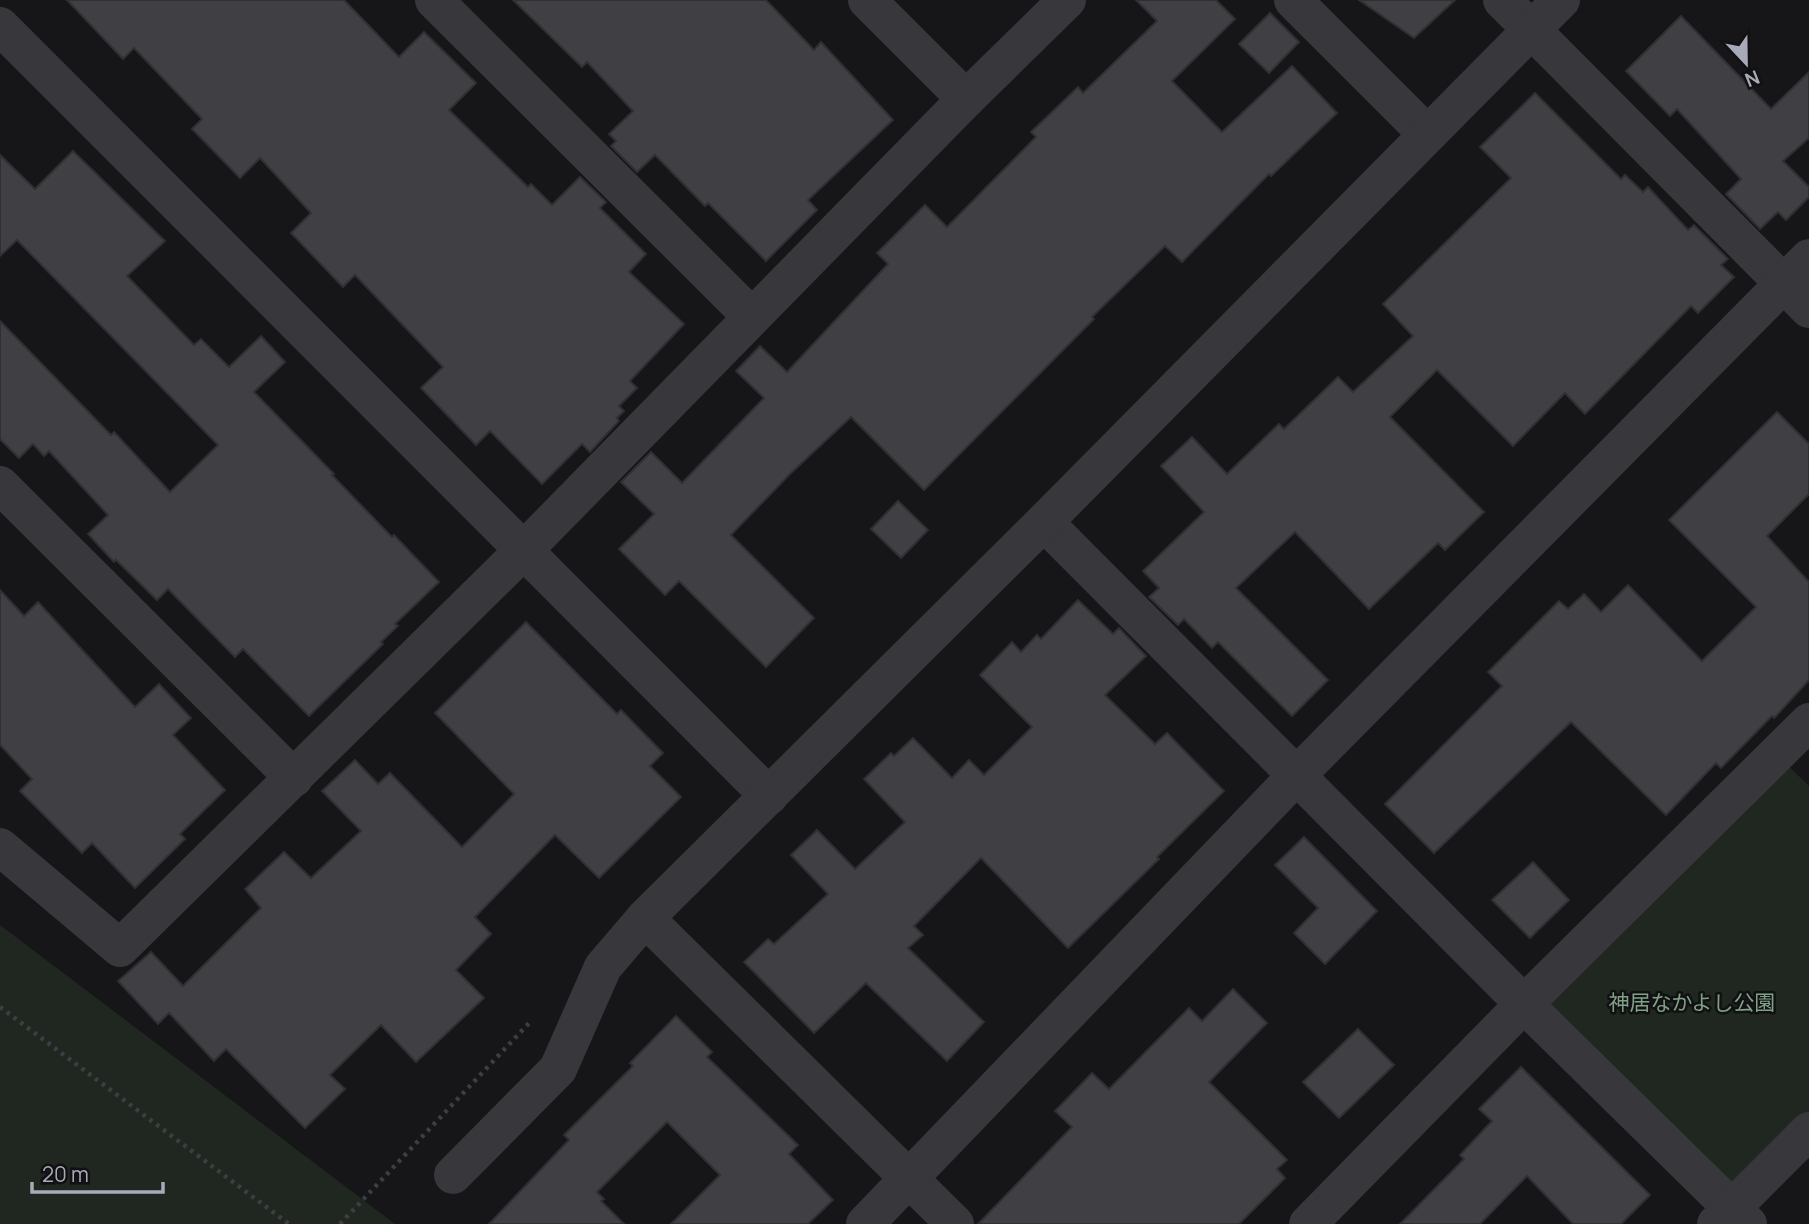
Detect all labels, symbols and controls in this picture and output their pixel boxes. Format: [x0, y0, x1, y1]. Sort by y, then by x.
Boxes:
north arrow [1711, 28, 1781, 98]
text: N [1741, 64, 1764, 93]
park label: 神居なかよし公園 [1609, 988, 1775, 1016]
scale bar [32, 1150, 163, 1194]
text: 20 m [42, 1160, 89, 1188]

